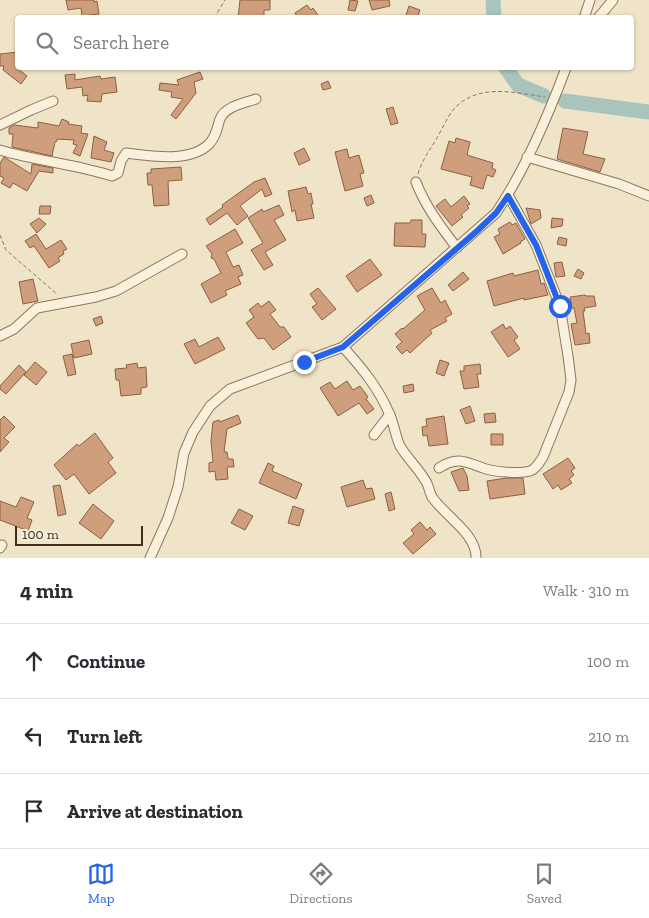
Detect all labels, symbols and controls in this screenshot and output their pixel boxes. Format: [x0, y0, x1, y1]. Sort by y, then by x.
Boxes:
search box [15, 15, 634, 70]
icon: search [33, 29, 61, 57]
text: Search here [73, 31, 169, 54]
route start [549, 295, 572, 318]
route end [293, 351, 316, 374]
scale bar [15, 523, 142, 546]
text: 100 m [22, 526, 59, 543]
text: 4 min [20, 578, 73, 603]
text: Walk · 310 m [543, 581, 629, 600]
icon: ahead [20, 647, 48, 675]
text: Continue [67, 650, 145, 673]
text: 100 m [587, 652, 629, 671]
icon: left [20, 722, 48, 750]
text: Turn left [67, 725, 142, 748]
text: 210 m [588, 727, 629, 746]
icon: arrive [20, 797, 48, 825]
text: Arrive at destination [67, 800, 243, 823]
tab: Map [87, 860, 115, 907]
tab: Directions [289, 860, 353, 907]
tab: Saved [527, 860, 562, 907]

